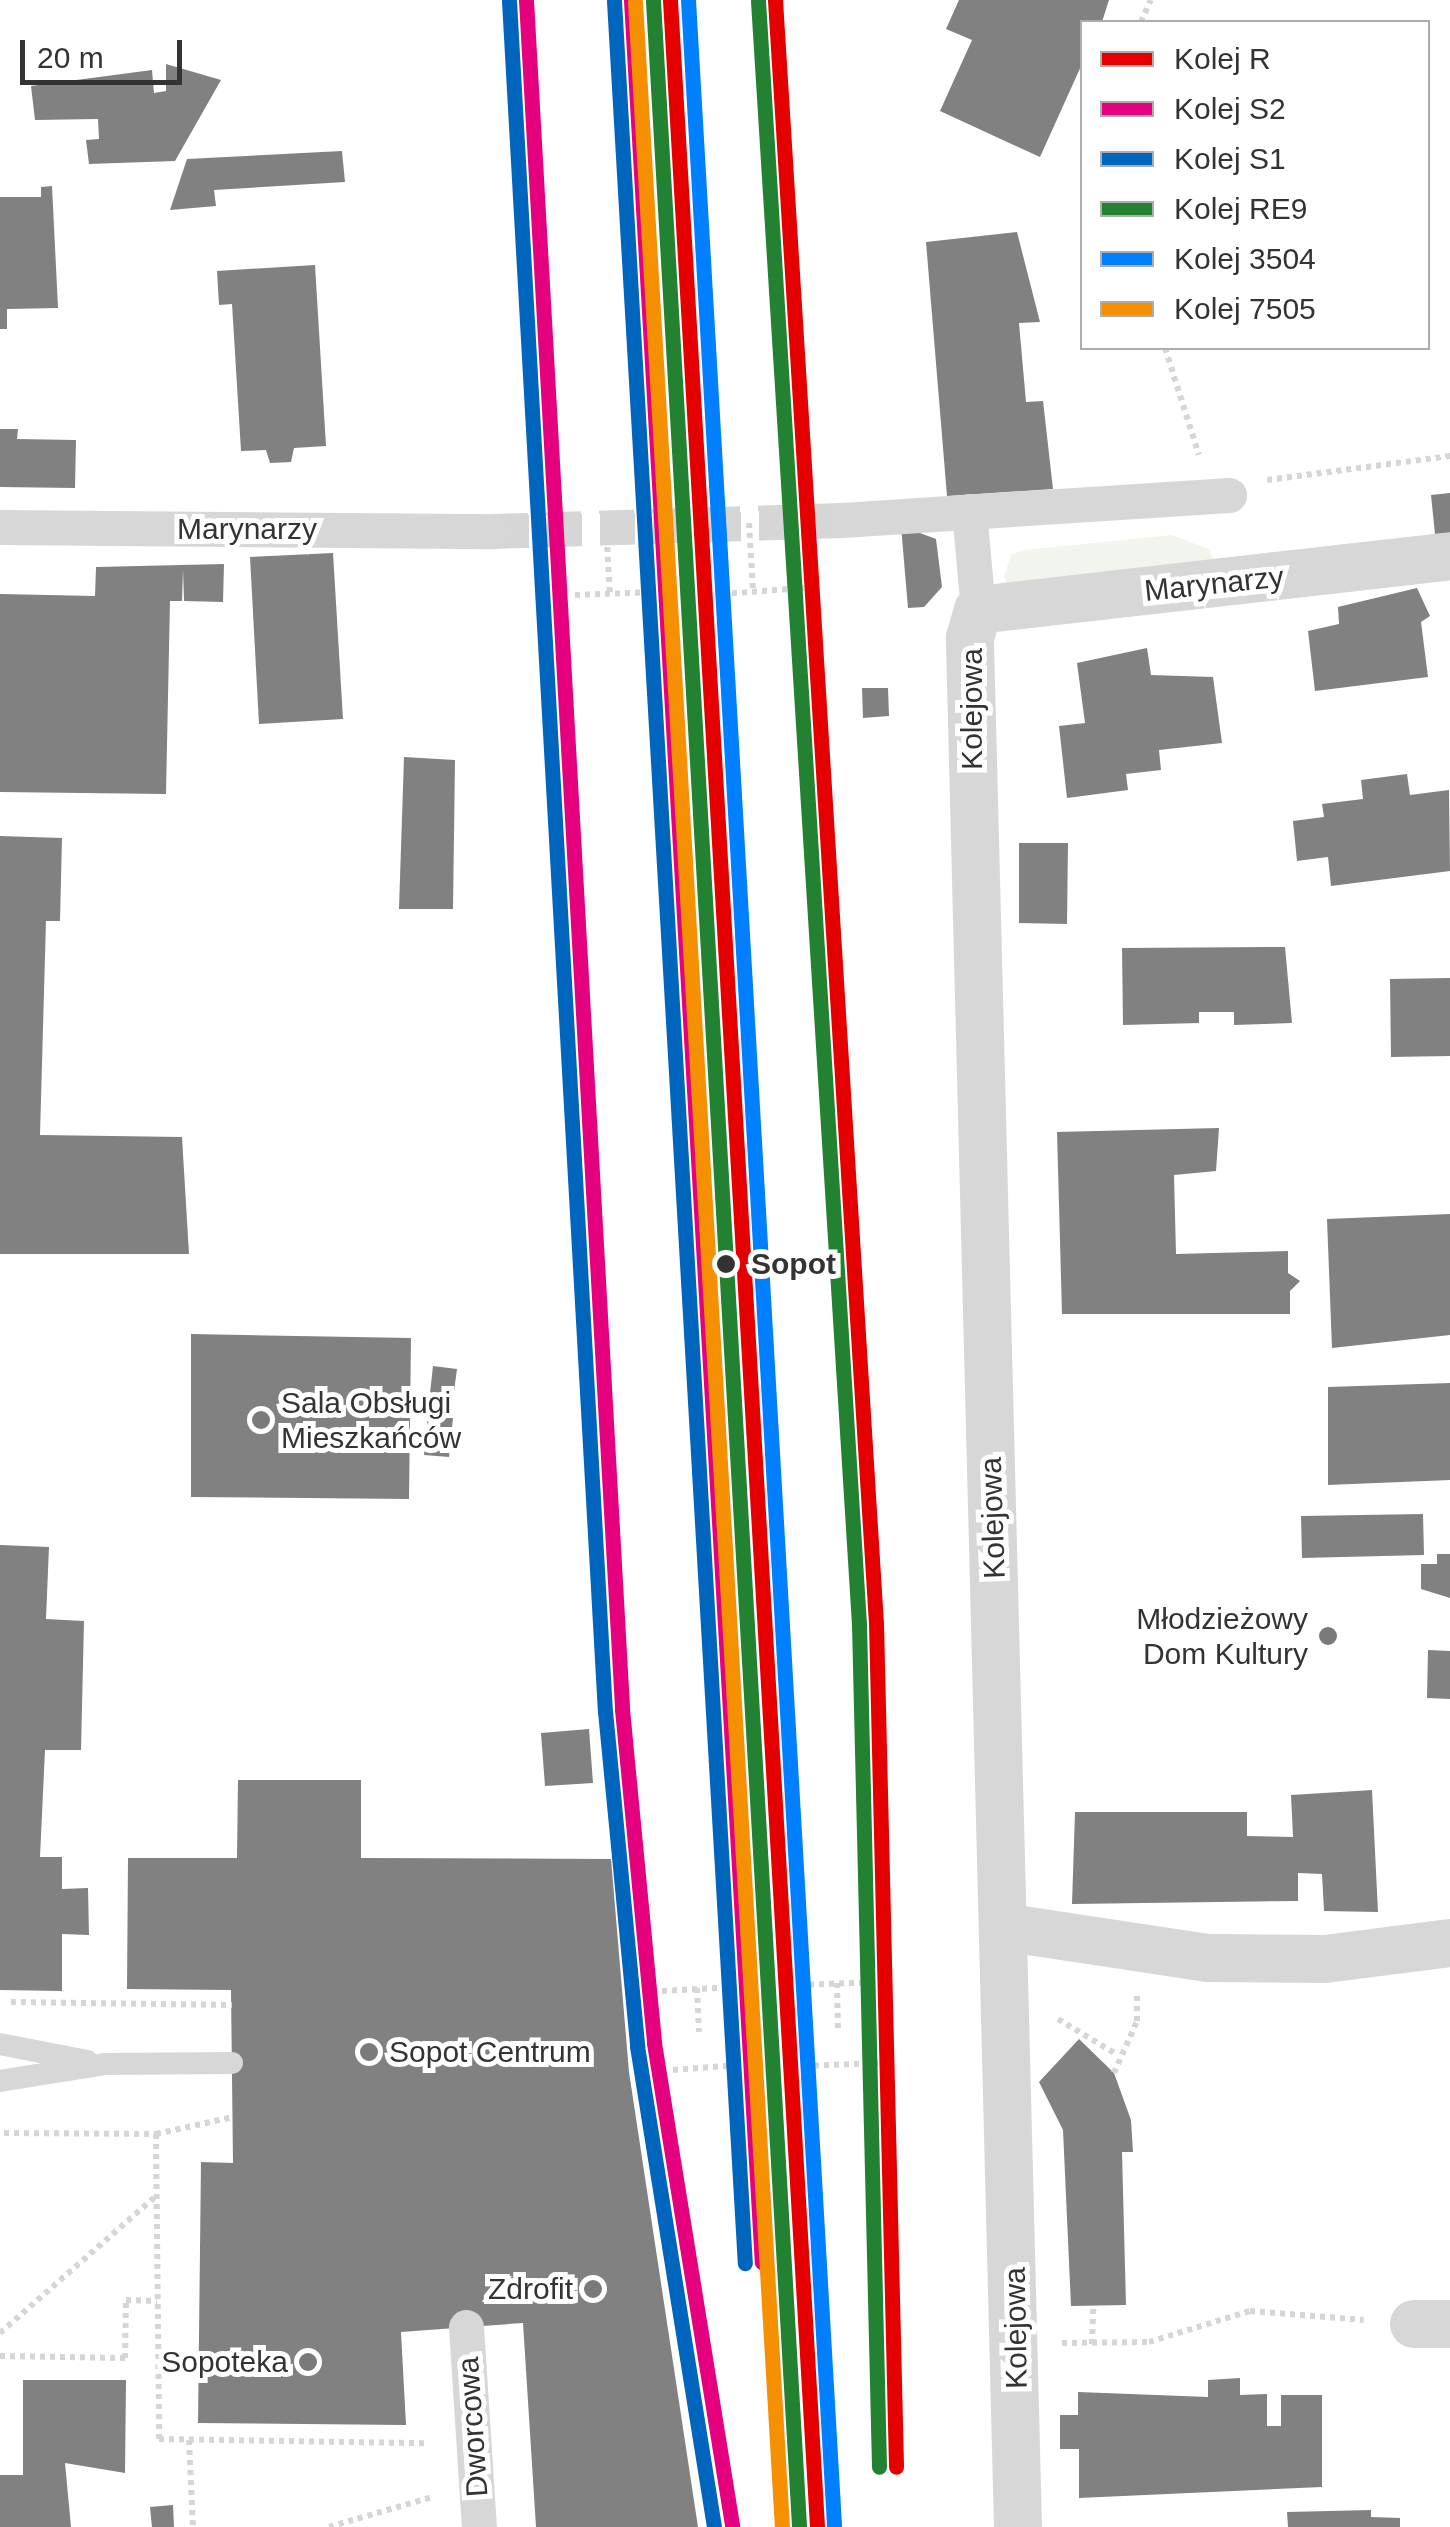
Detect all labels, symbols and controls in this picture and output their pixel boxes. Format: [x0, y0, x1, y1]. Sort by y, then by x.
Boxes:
scale bar [25, 20, 188, 82]
legend [1080, 20, 1430, 350]
text: 20 m [37, 41, 104, 74]
text: Kolej R [1174, 42, 1271, 75]
text: Kolej S2 [1174, 92, 1286, 125]
text: Kolej S1 [1174, 142, 1286, 175]
text: Kolej RE9 [1174, 192, 1307, 225]
text: Kolej 3504 [1174, 242, 1316, 275]
text: Kolej 7505 [1174, 292, 1316, 325]
street label: Marynarzy [177, 511, 317, 547]
street label: Marynarzy [1142, 559, 1286, 609]
street label: Kolejowa [954, 648, 990, 770]
place label: Sopot [751, 1246, 836, 1282]
marker: Sopot [710, 1248, 742, 1280]
place label: Sala Obsługi Mieszkańców [281, 1385, 461, 1456]
marker: Sala Obsługi Mieszkańców [250, 1409, 272, 1431]
street label: Kolejowa [973, 1457, 1013, 1579]
place label: Młodzieżowy Dom Kultury [1136, 1601, 1308, 1672]
marker: Młodzieżowy Dom Kultury [1317, 1625, 1339, 1647]
place label: Sopot Centrum [389, 2034, 591, 2070]
marker: Sopot Centrum [358, 2041, 380, 2063]
street label: Kolejowa [997, 2267, 1035, 2389]
place label: Zdrofit [488, 2271, 573, 2307]
marker: Zdrofit [582, 2278, 604, 2300]
place label: Sopoteka [161, 2344, 288, 2380]
marker: Sopoteka [297, 2351, 319, 2373]
street label: Dworcowa [450, 2356, 496, 2498]

